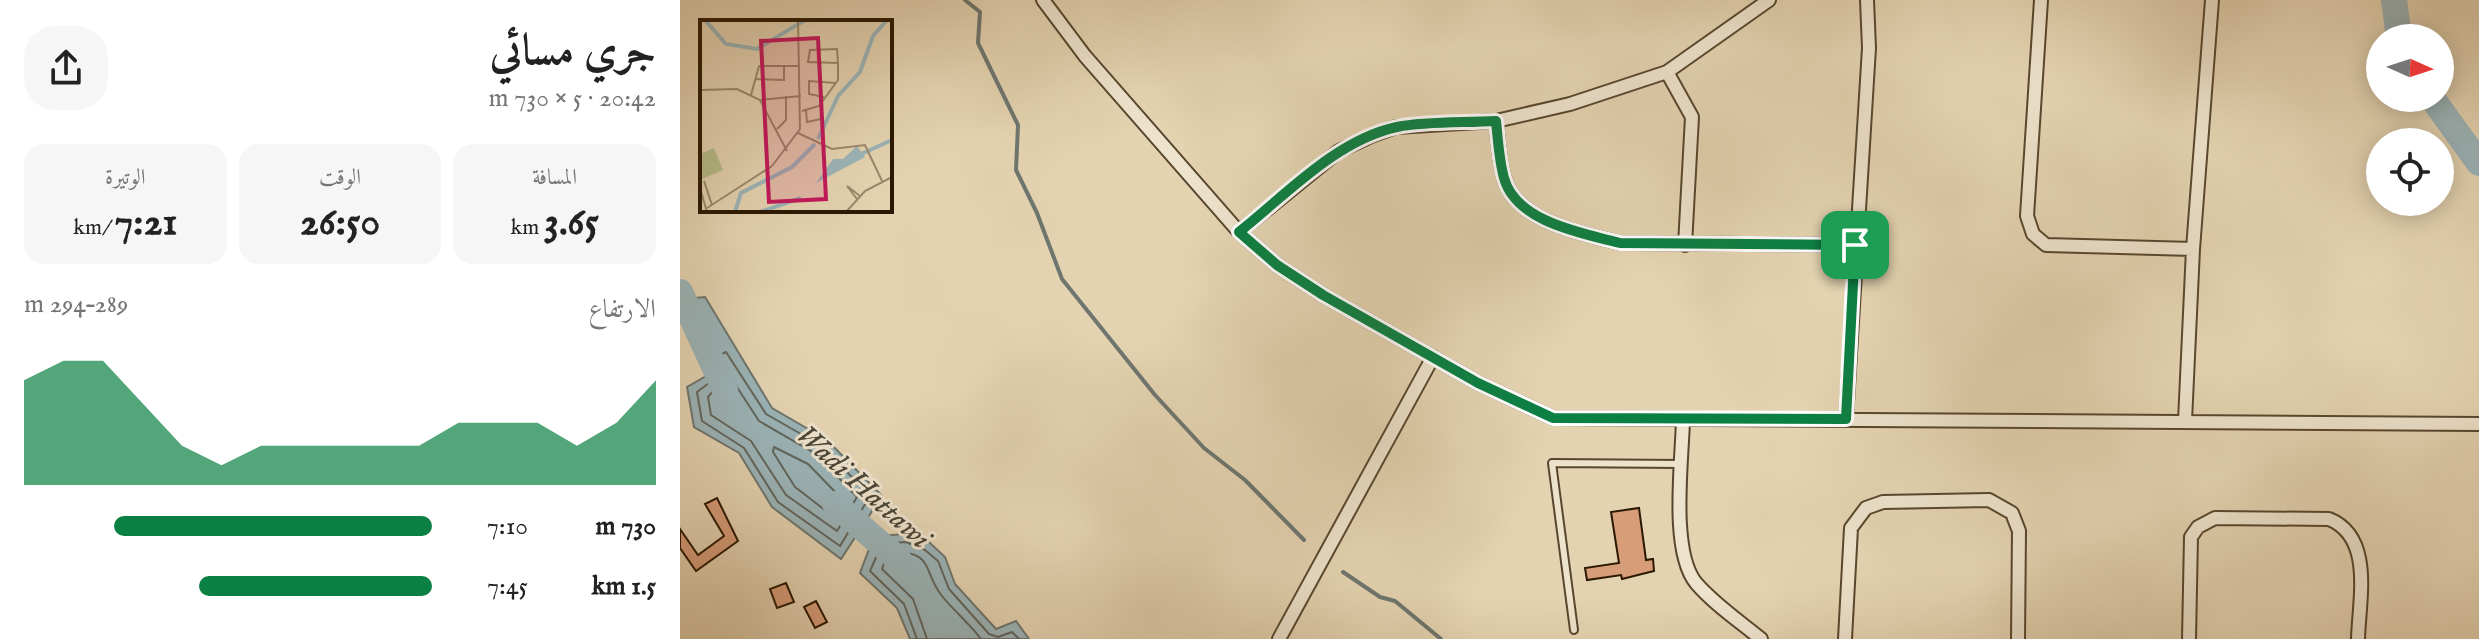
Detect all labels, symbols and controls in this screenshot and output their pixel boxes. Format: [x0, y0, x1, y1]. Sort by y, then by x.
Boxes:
inset map [700, 20, 892, 212]
text: جري مسائي [490, 24, 656, 80]
north arrow [2366, 24, 2454, 112]
map controls [2366, 24, 2454, 216]
button: share [24, 26, 108, 110]
text: 20:42 · 5 × 730 m [489, 82, 656, 115]
button: locate [2366, 128, 2454, 216]
text: الوتيرة [105, 164, 146, 192]
text: الوقت [319, 164, 361, 192]
text: المسافة [532, 164, 577, 192]
text: 7:21 [114, 198, 177, 249]
text: 26:50 [300, 198, 380, 249]
text: 3.65 [544, 198, 599, 249]
pin [1821, 211, 1889, 279]
text: /km [73, 214, 114, 242]
text: km [510, 214, 544, 242]
icon: arrive [1833, 223, 1877, 267]
text: 289–294 m [24, 288, 128, 321]
text: الارتفاع [589, 293, 656, 326]
water label: Wadi Hattawi [787, 417, 940, 559]
text: 7:10 [487, 510, 528, 543]
text: 730 m [596, 510, 656, 543]
text: 7:45 [487, 570, 528, 603]
text: 1.5 km [592, 570, 656, 603]

